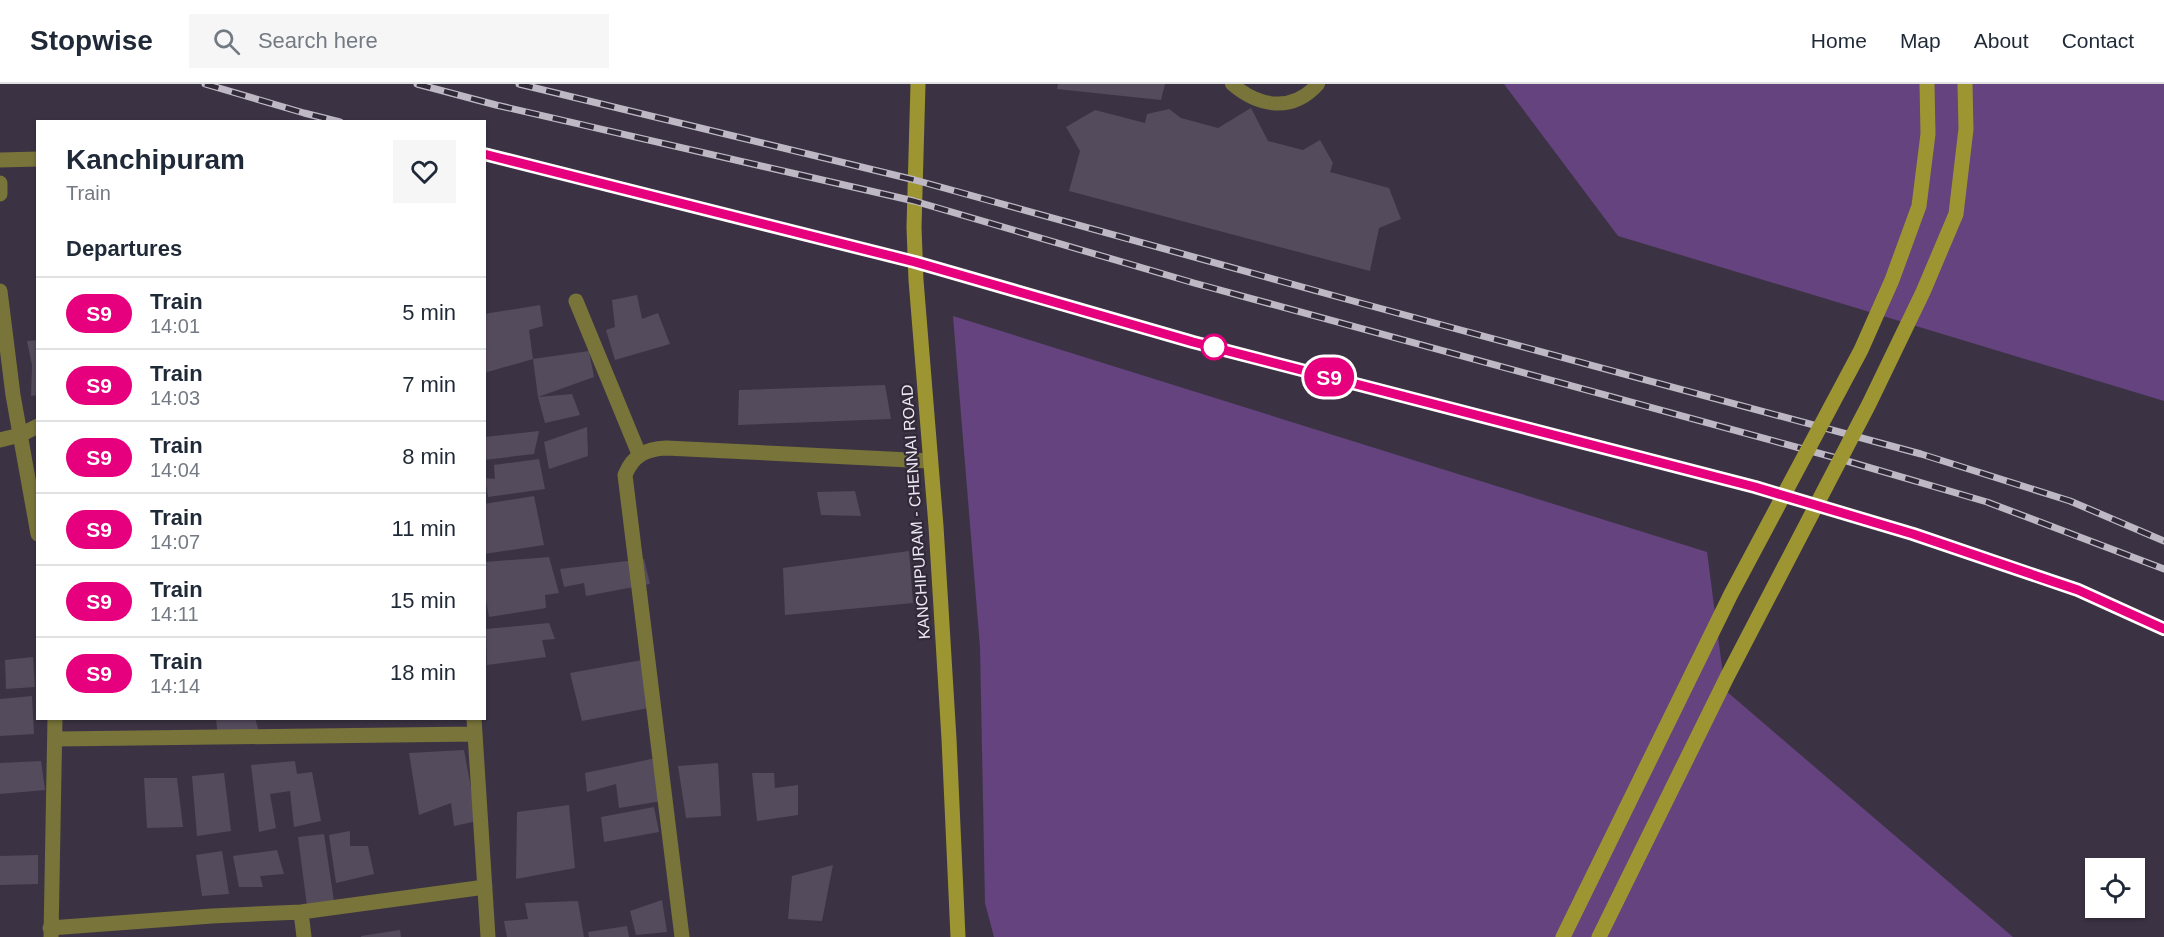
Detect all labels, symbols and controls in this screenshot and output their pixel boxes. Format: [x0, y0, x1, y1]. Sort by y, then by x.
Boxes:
search box [189, 14, 609, 68]
text: Stopwise [30, 25, 153, 56]
icon: search [210, 25, 243, 58]
text: Search here [258, 28, 378, 53]
text: Home [1811, 29, 1867, 52]
text: Map [1900, 29, 1941, 52]
text: About [1974, 29, 2029, 52]
text: Contact [2062, 29, 2134, 52]
button: heart [393, 140, 456, 203]
text: Kanchipuram [66, 144, 245, 175]
text: Train [66, 182, 111, 204]
text: Departures [66, 236, 182, 261]
text: Train [150, 289, 203, 314]
text: 5 min [402, 300, 456, 325]
text: S9 [86, 302, 112, 325]
text: 14:01 [150, 315, 200, 337]
unlabelled marker [1201, 334, 1227, 360]
line badge: S9 [1302, 358, 1356, 396]
text: Train [150, 361, 203, 386]
text: S9 [1316, 366, 1342, 389]
text: 7 min [402, 372, 456, 397]
text: S9 [86, 374, 112, 397]
street label: KANCHIPURAM - CHENNAI ROAD [898, 384, 933, 640]
text: 14:03 [150, 387, 200, 409]
text: Train [150, 433, 203, 458]
text: 8 min [402, 444, 456, 469]
text: S9 [86, 446, 112, 469]
text: 14:04 [150, 459, 200, 481]
text: Train [150, 505, 203, 530]
text: 11 min [392, 516, 456, 541]
text: S9 [86, 518, 112, 541]
text: 14:07 [150, 531, 200, 553]
text: Train [150, 577, 203, 602]
text: 15 min [390, 588, 456, 613]
text: S9 [86, 590, 112, 613]
text: 14:11 [150, 603, 199, 625]
text: Train [150, 649, 203, 674]
text: 18 min [390, 660, 456, 685]
text: S9 [86, 662, 112, 685]
text: 14:14 [150, 675, 200, 697]
map controls [2085, 858, 2145, 918]
button: locate [2085, 858, 2145, 918]

